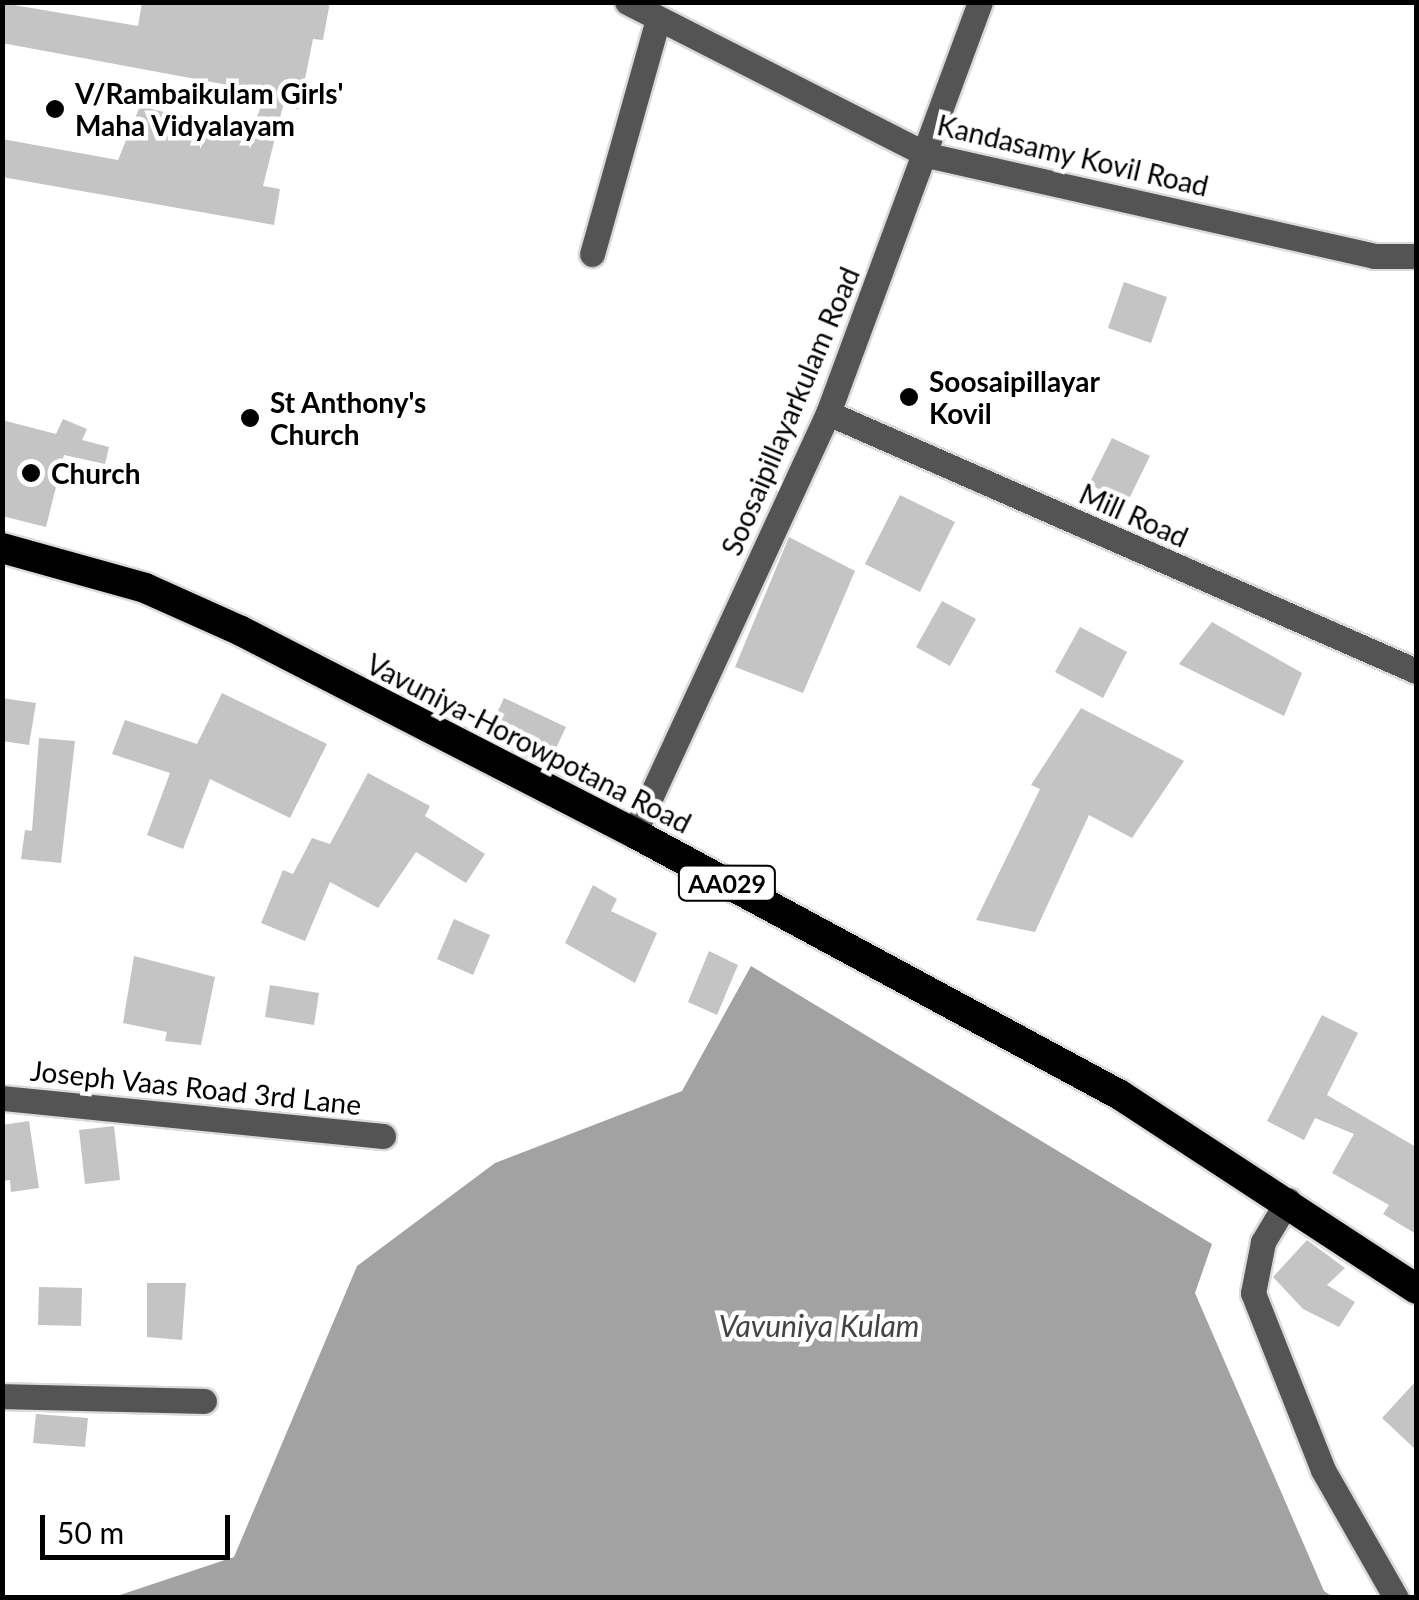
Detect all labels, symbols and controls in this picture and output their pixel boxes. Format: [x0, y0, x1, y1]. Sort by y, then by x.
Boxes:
place label: V/Rambaikulam Girls' Maha Vidyalayam [75, 76, 343, 142]
marker: V/Rambaikulam Girls' Maha Vidyalayam [44, 98, 66, 120]
street label: Kandasamy Kovil Road [934, 107, 1212, 203]
street label: Soosaipillayarkulam Road [714, 262, 866, 560]
place label: Soosaipillayar Kovil [929, 364, 1100, 430]
place label: St Anthony's Church [270, 385, 427, 451]
marker: Soosaipillayar Kovil [898, 386, 920, 408]
marker: St Anthony's Church [239, 407, 261, 429]
place label: Church [51, 456, 140, 490]
marker: Church [20, 462, 42, 484]
street label: Mill Road [1075, 476, 1193, 554]
street label: Vavuniya-Horowpotana Road [361, 646, 697, 840]
road number: AA029 [677, 863, 777, 903]
street label: Joseph Vaas Road 3rd Lane [28, 1053, 364, 1121]
water label: Vavuniya Kulam [719, 1307, 919, 1343]
scale bar [45, 1495, 235, 1557]
text: 50 m [57, 1514, 124, 1550]

